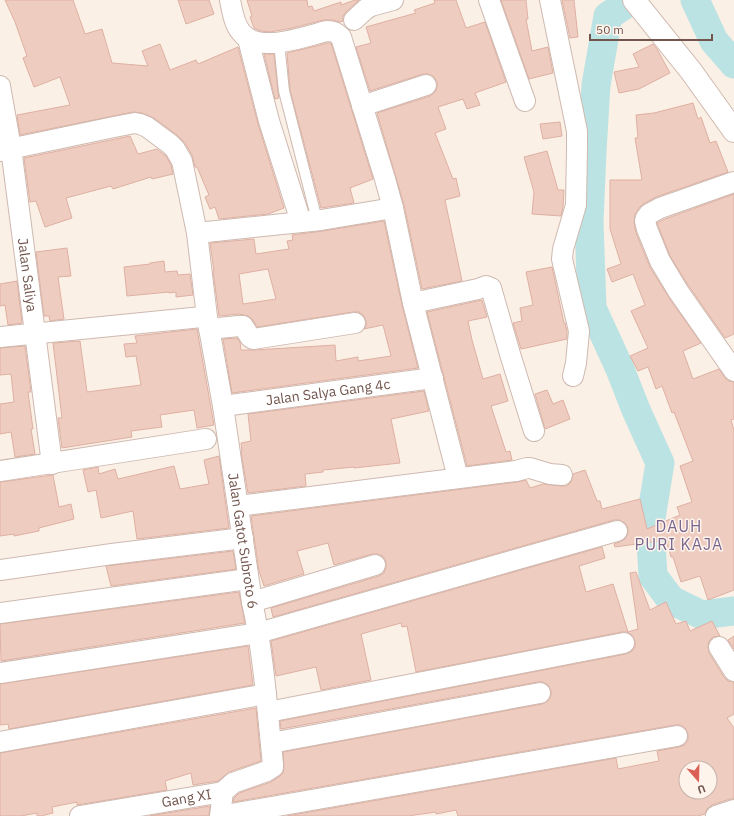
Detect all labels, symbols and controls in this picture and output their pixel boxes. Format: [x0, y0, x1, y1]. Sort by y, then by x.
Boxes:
scale bar [590, 16, 712, 42]
text: 50 m [596, 22, 624, 37]
street label: Jalan Saliya [14, 237, 41, 314]
street label: Jalan Salya Gang 4c [265, 375, 391, 409]
street label: Jalan Gatot Subroto 6 [224, 472, 262, 610]
district label: DAUH PURI KAJA [635, 516, 723, 554]
north arrow [678, 760, 718, 800]
text: U [695, 782, 707, 797]
street label: Gang XI [160, 785, 213, 811]

